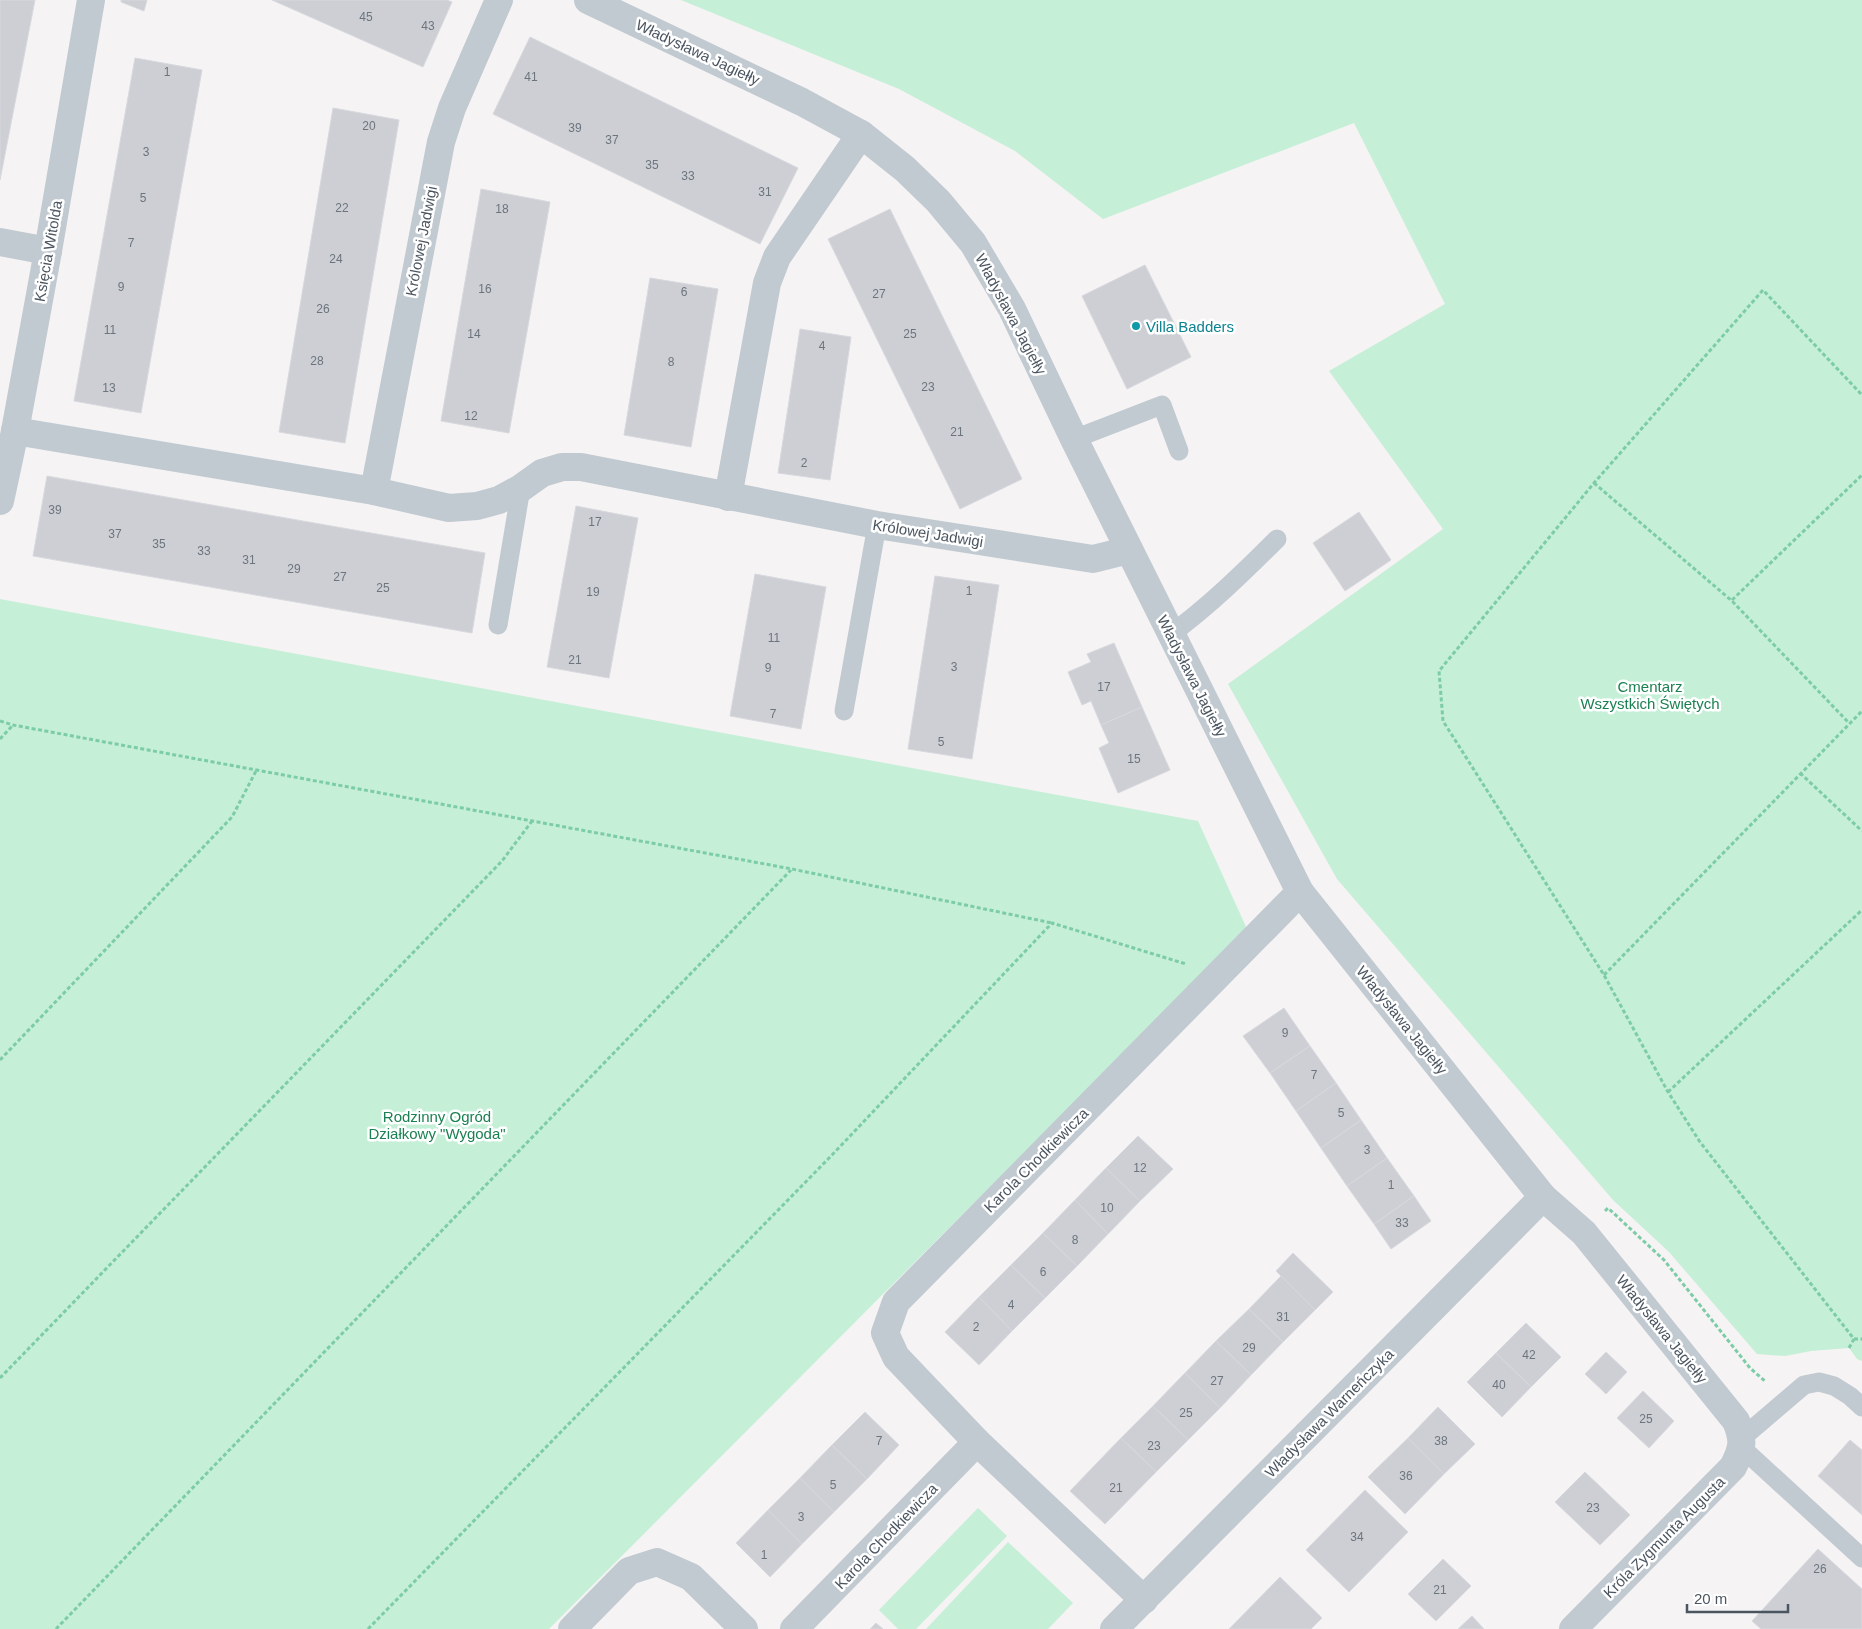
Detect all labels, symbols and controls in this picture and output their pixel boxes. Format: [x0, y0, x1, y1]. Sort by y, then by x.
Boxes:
house number: 45 [359, 10, 373, 24]
street label: Władysława Jagiełły [634, 16, 763, 88]
house number: 43 [421, 19, 435, 33]
house number: 1 [164, 65, 171, 79]
house number: 41 [524, 70, 538, 84]
house number: 20 [362, 119, 376, 133]
house number: 39 [568, 121, 582, 135]
house number: 37 [605, 133, 619, 147]
house number: 3 [143, 145, 150, 159]
house number: 35 [645, 158, 659, 172]
house number: 33 [681, 169, 695, 183]
street label: Królowej Jadwigi [402, 185, 440, 297]
house number: 31 [758, 185, 772, 199]
house number: 5 [140, 191, 147, 205]
street label: Księcia Witolda [31, 198, 65, 303]
house number: 22 [335, 201, 349, 215]
house number: 18 [495, 202, 509, 216]
house number: 7 [128, 236, 135, 250]
street label: Władysława Jagiełły [972, 251, 1050, 378]
house number: 24 [329, 252, 343, 266]
house number: 9 [118, 280, 125, 294]
house number: 16 [478, 282, 492, 296]
house number: 6 [681, 285, 688, 299]
house number: 27 [872, 287, 886, 301]
house number: 26 [316, 302, 330, 316]
place label: Villa Badders [1146, 318, 1234, 335]
marker: Villa Badders [1130, 320, 1142, 332]
house number: 11 [104, 323, 117, 337]
house number: 14 [467, 327, 481, 341]
house number: 25 [903, 327, 917, 341]
house number: 4 [819, 339, 826, 353]
house number: 28 [310, 354, 324, 368]
house number: 8 [668, 355, 675, 369]
house number: 23 [921, 380, 935, 394]
house number: 13 [102, 381, 116, 395]
house number: 12 [464, 409, 478, 423]
house number: 21 [950, 425, 964, 439]
house number: 2 [801, 456, 808, 470]
house number: 39 [48, 503, 62, 517]
house number: 17 [588, 515, 602, 529]
street label: Królowej Jadwigi [871, 516, 985, 550]
house number: 37 [108, 527, 122, 541]
house number: 35 [152, 537, 166, 551]
house number: 33 [197, 544, 211, 558]
house number: 31 [242, 553, 256, 567]
house number: 29 [287, 562, 301, 576]
house number: 27 [333, 570, 347, 584]
house number: 25 [376, 581, 390, 595]
house number: 1 [966, 584, 973, 598]
house number: 19 [586, 585, 600, 599]
street label: Władysława Jagiełły [1154, 612, 1230, 740]
house number: 11 [768, 631, 781, 645]
house number: 21 [568, 653, 582, 667]
house number: 3 [951, 660, 958, 674]
house number: 9 [765, 661, 772, 675]
park label: Cmentarz Wszystkich Świętych [1580, 678, 1720, 712]
house number: 17 [1097, 680, 1111, 694]
house number: 7 [770, 707, 777, 721]
house number: 5 [938, 735, 945, 749]
house number: 15 [1127, 752, 1141, 766]
street label: Władysława Jagiełły [1353, 962, 1451, 1078]
house number: 9 [1282, 1026, 1289, 1040]
house number: 7 [1311, 1068, 1318, 1082]
street label: Karola Chodkiewicza [980, 1104, 1092, 1216]
house number: 5 [1338, 1106, 1345, 1120]
park label: Rodzinny Ogród Działkowy "Wygoda" [368, 1108, 506, 1142]
house number: 3 [1364, 1143, 1371, 1157]
house number: 12 [1133, 1161, 1147, 1175]
house number: 1 [1388, 1178, 1395, 1192]
house number: 10 [1100, 1201, 1114, 1215]
house number: 33 [1395, 1216, 1409, 1230]
house number: 8 [1072, 1233, 1079, 1247]
house number: 6 [1040, 1265, 1047, 1279]
street label: Władysława Jagiełły [1613, 1271, 1711, 1387]
house number: 4 [1008, 1298, 1015, 1312]
house number: 31 [1276, 1310, 1290, 1324]
house number: 2 [973, 1320, 980, 1334]
house number: 29 [1242, 1341, 1256, 1355]
street label: Władysława Warneńczyka [1261, 1345, 1397, 1481]
house number: 42 [1522, 1348, 1536, 1362]
house number: 27 [1210, 1374, 1224, 1388]
house number: 40 [1492, 1378, 1506, 1392]
house number: 25 [1179, 1406, 1193, 1420]
house number: 25 [1639, 1412, 1653, 1426]
house number: 7 [876, 1434, 883, 1448]
house number: 38 [1434, 1434, 1448, 1448]
house number: 23 [1147, 1439, 1161, 1453]
house number: 36 [1399, 1469, 1413, 1483]
street label: Króla Zygmunta Augusta [1600, 1472, 1729, 1601]
house number: 5 [830, 1478, 837, 1492]
street label: Karola Chodkiewicza [831, 1479, 941, 1592]
house number: 21 [1109, 1481, 1123, 1495]
house number: 23 [1586, 1501, 1600, 1515]
house number: 3 [798, 1510, 805, 1524]
house number: 34 [1350, 1530, 1364, 1544]
house number: 1 [761, 1548, 768, 1562]
house number: 26 [1813, 1562, 1827, 1576]
scale bar [1687, 1582, 1788, 1614]
house number: 21 [1433, 1583, 1447, 1597]
text: 20 m [1694, 1590, 1727, 1607]

